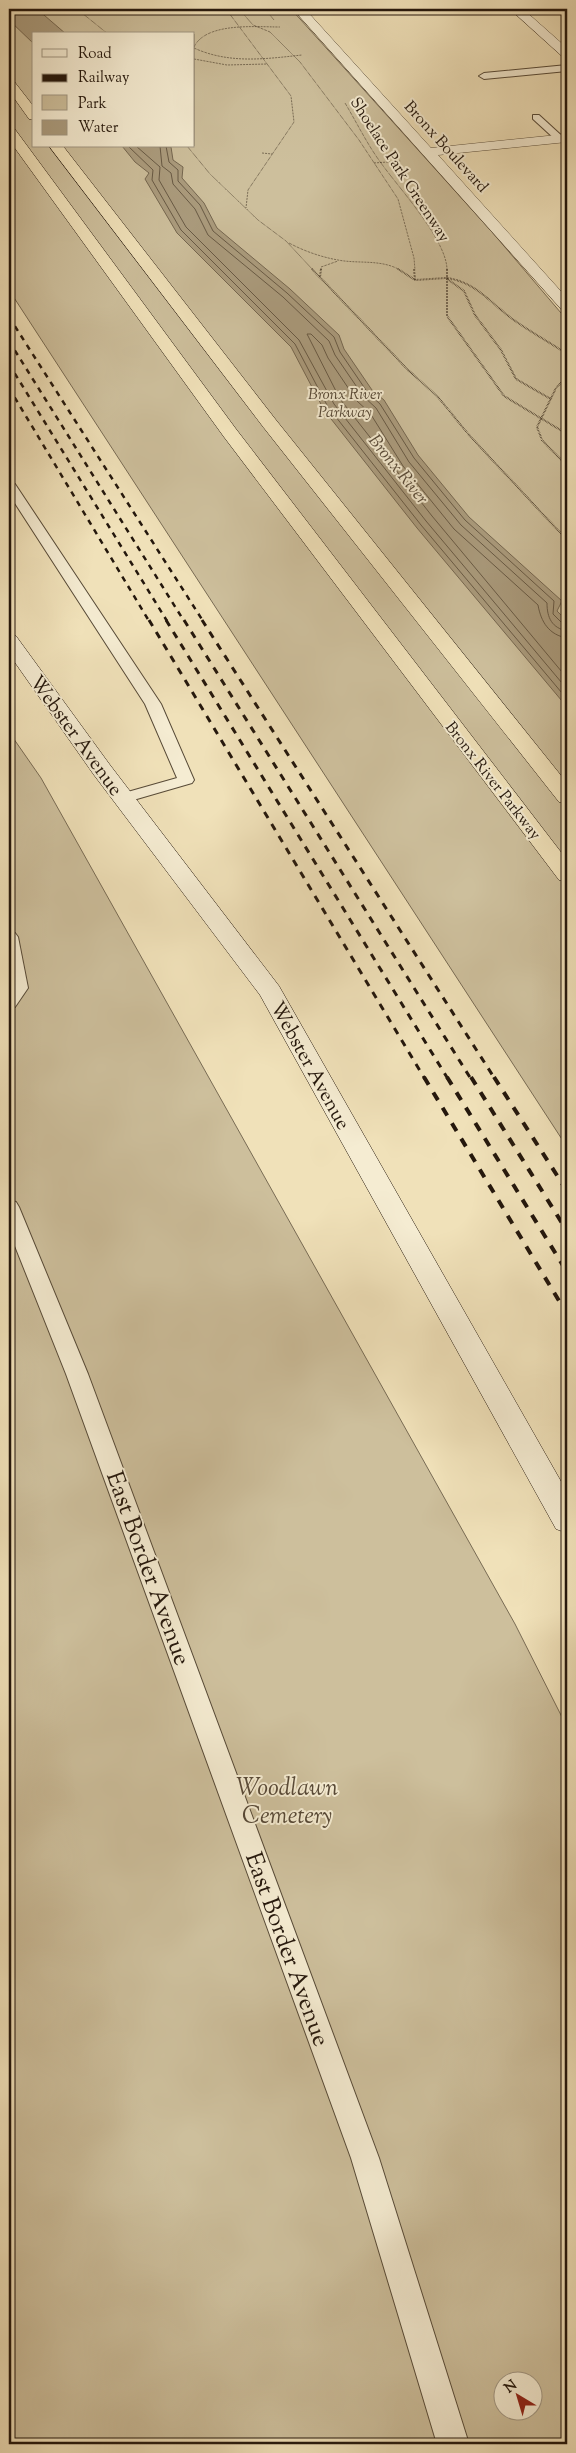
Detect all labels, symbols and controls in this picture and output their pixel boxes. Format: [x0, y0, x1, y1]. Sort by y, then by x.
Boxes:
legend [32, 32, 195, 148]
text: Road [78, 44, 112, 65]
text: Railway [78, 68, 130, 89]
street label: Shoelace Park Greenway [343, 93, 454, 247]
text: Park [78, 94, 107, 115]
street label: Bronx Boulevard [398, 97, 493, 199]
text: Water [78, 118, 119, 139]
park label: Bronx River Parkway [308, 384, 382, 425]
water label: Bronx River [361, 430, 434, 511]
street label: Webster Avenue [21, 670, 129, 803]
street label: Bronx River Parkway [438, 718, 546, 846]
street label: Webster Avenue [261, 997, 356, 1136]
street label: East Border Avenue [96, 1467, 198, 1671]
park label: Woodlawn Cemetery [236, 1772, 338, 1834]
street label: East Border Avenue [235, 1848, 337, 2052]
north arrow [494, 2370, 544, 2420]
text: N [501, 2376, 522, 2399]

